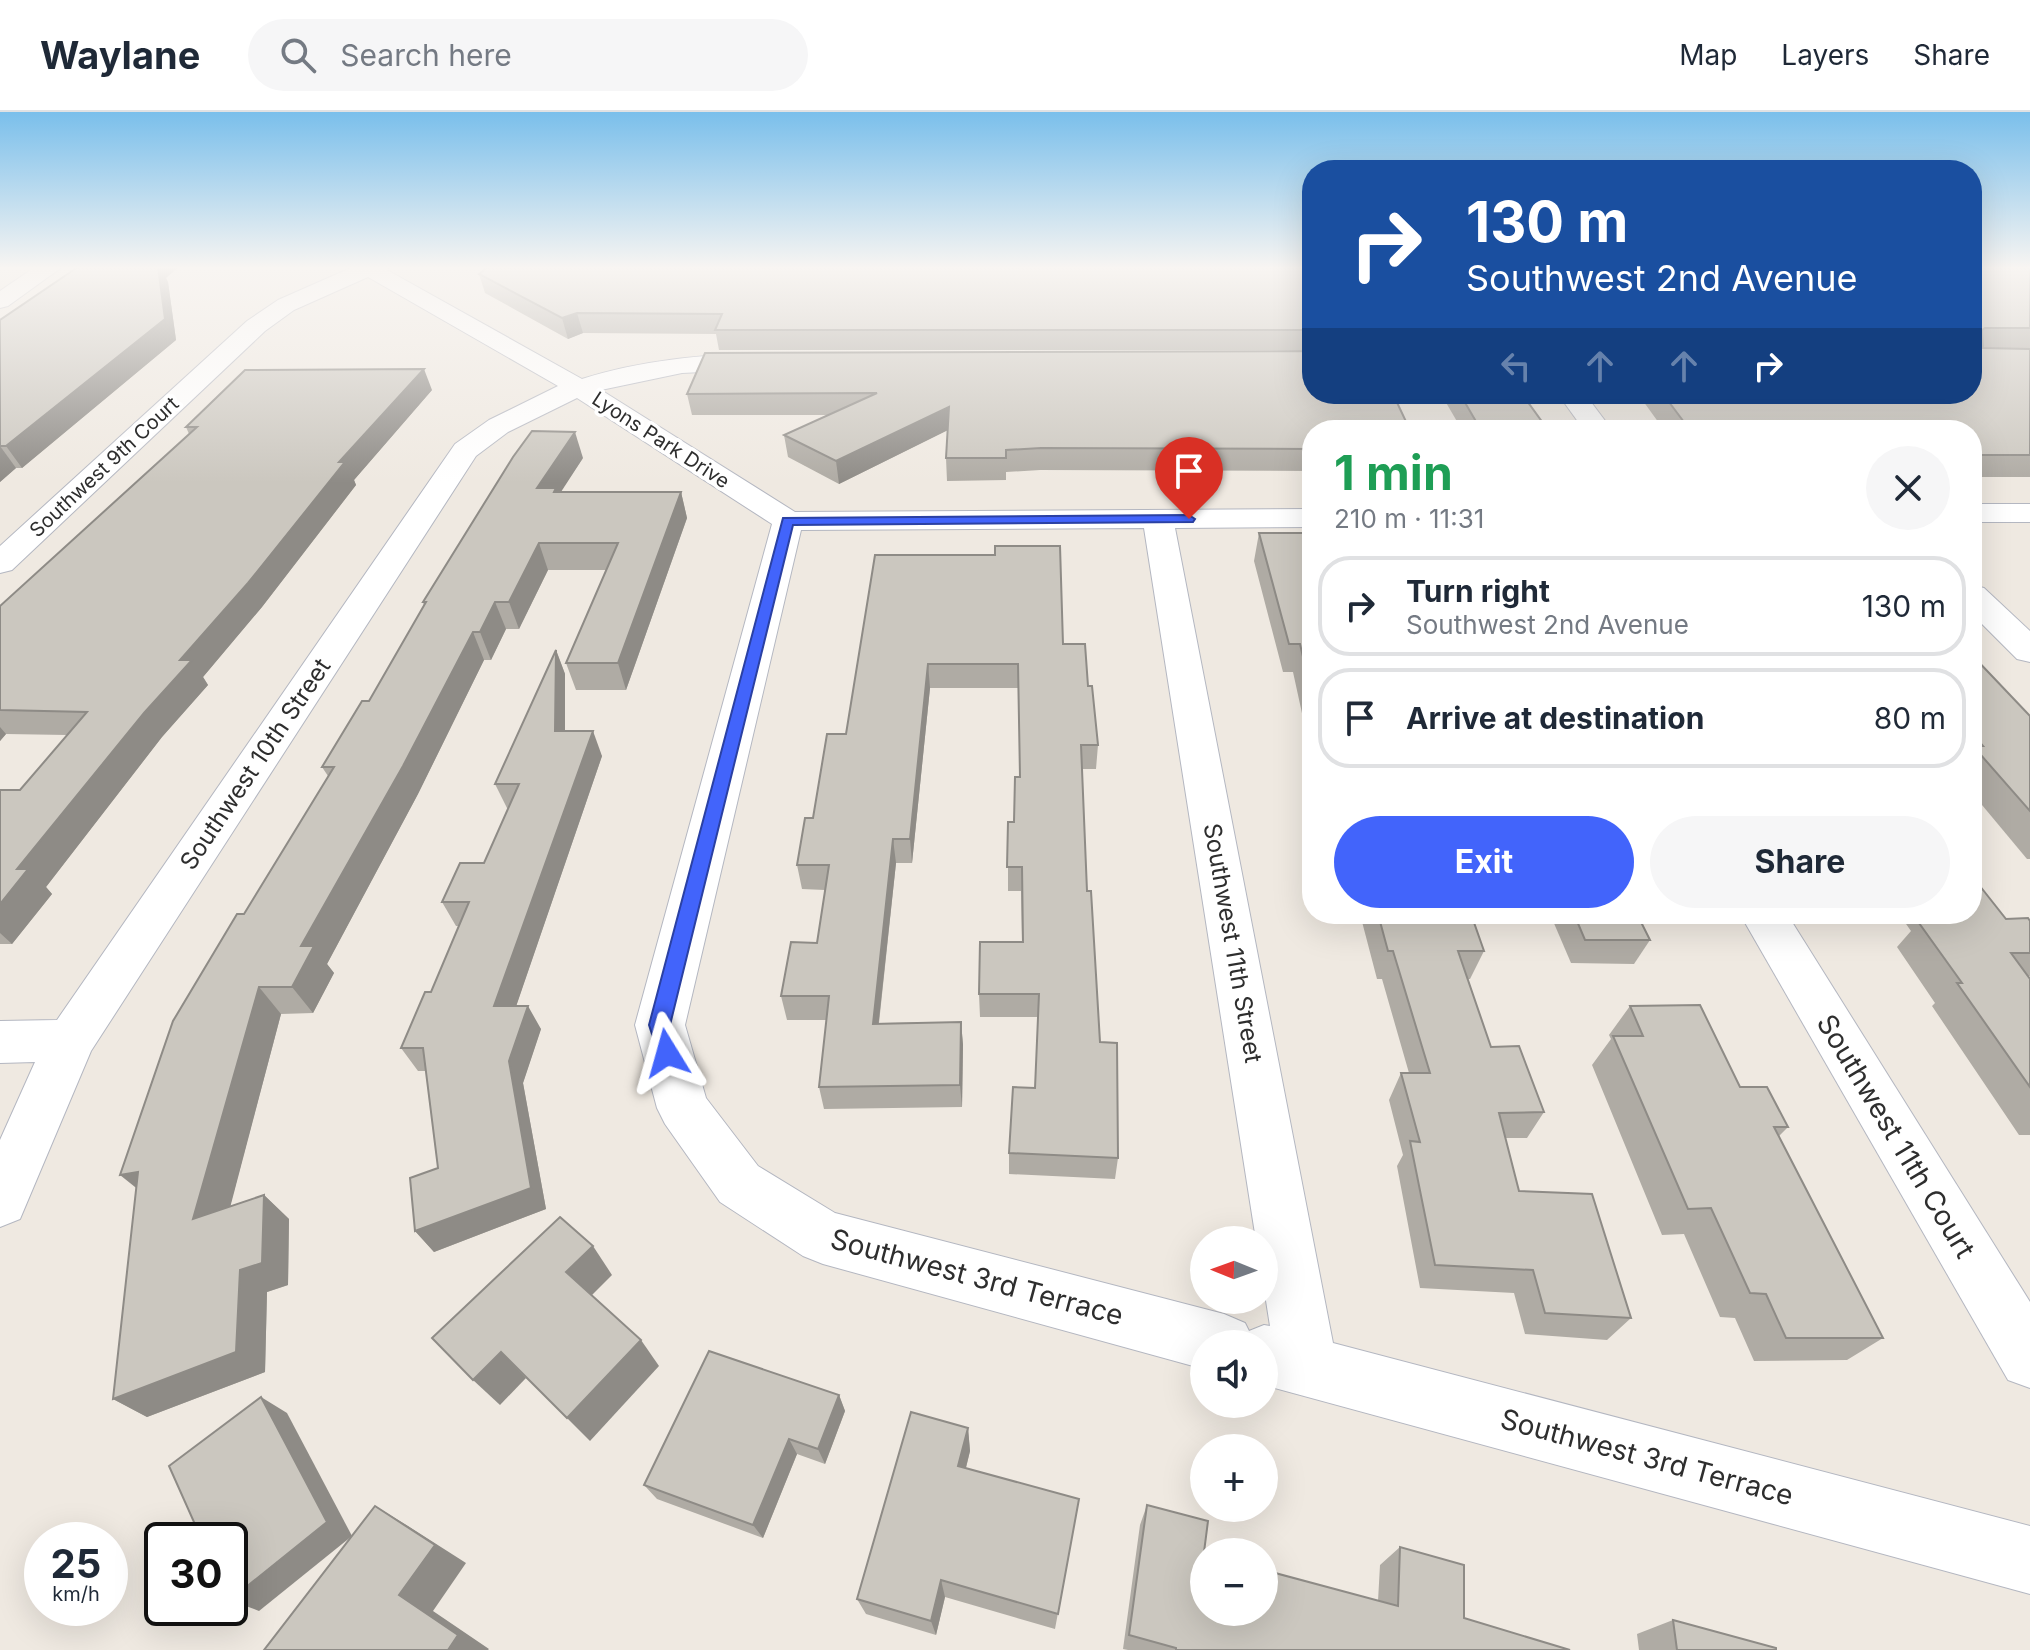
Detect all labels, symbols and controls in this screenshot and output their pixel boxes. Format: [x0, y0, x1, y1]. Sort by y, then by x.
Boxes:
search box [248, 19, 808, 91]
text: Waylane [40, 32, 200, 78]
icon: search [276, 33, 320, 77]
text: Search here [340, 37, 512, 73]
text: Map [1679, 38, 1737, 72]
text: Layers [1781, 38, 1869, 72]
text: Share [1913, 38, 1990, 72]
text: 130 m [1466, 188, 1628, 256]
icon: right [1334, 192, 1438, 296]
text: Southwest 2nd Avenue [1466, 256, 1858, 300]
icon: left [1494, 344, 1538, 388]
icon: ahead [1578, 344, 1622, 388]
icon: ahead [1662, 344, 1706, 388]
icon: right [1746, 344, 1790, 388]
street label: Lyons Park Drive [588, 387, 734, 493]
street label: Southwest 9th Court [25, 391, 184, 542]
pin [1155, 437, 1223, 519]
text: 1 min [1334, 443, 1453, 502]
button: close [1866, 446, 1950, 530]
icon: arrive [1167, 449, 1211, 493]
text: 210 m · 11:31 [1334, 503, 1484, 534]
text: Turn right [1406, 573, 1550, 609]
icon: right [1338, 584, 1382, 628]
text: 130 m [1862, 588, 1946, 624]
text: Southwest 2nd Avenue [1406, 609, 1689, 640]
street label: Southwest 10th Street [174, 653, 337, 875]
icon: arrive [1338, 696, 1382, 740]
text: Arrive at destination [1406, 700, 1704, 736]
text: 80 m [1874, 700, 1946, 736]
button: Exit [1334, 816, 1634, 908]
button: Share [1650, 816, 1950, 908]
street label: Southwest 11th Street [1198, 821, 1268, 1065]
street label: Southwest 11th Court [1810, 1008, 1982, 1264]
position arrow [625, 1011, 709, 1095]
street label: Southwest 3rd Terrace [827, 1222, 1127, 1332]
north arrow [1190, 1226, 1278, 1314]
map controls [1190, 1226, 1278, 1626]
button: sound [1190, 1330, 1278, 1418]
street label: Southwest 3rd Terrace [1497, 1402, 1797, 1512]
button: + [1190, 1434, 1278, 1522]
speed limit sign: 30 [144, 1522, 248, 1626]
button: − [1190, 1538, 1278, 1626]
text: 25 [51, 1539, 101, 1588]
text: km/h [52, 1582, 100, 1606]

